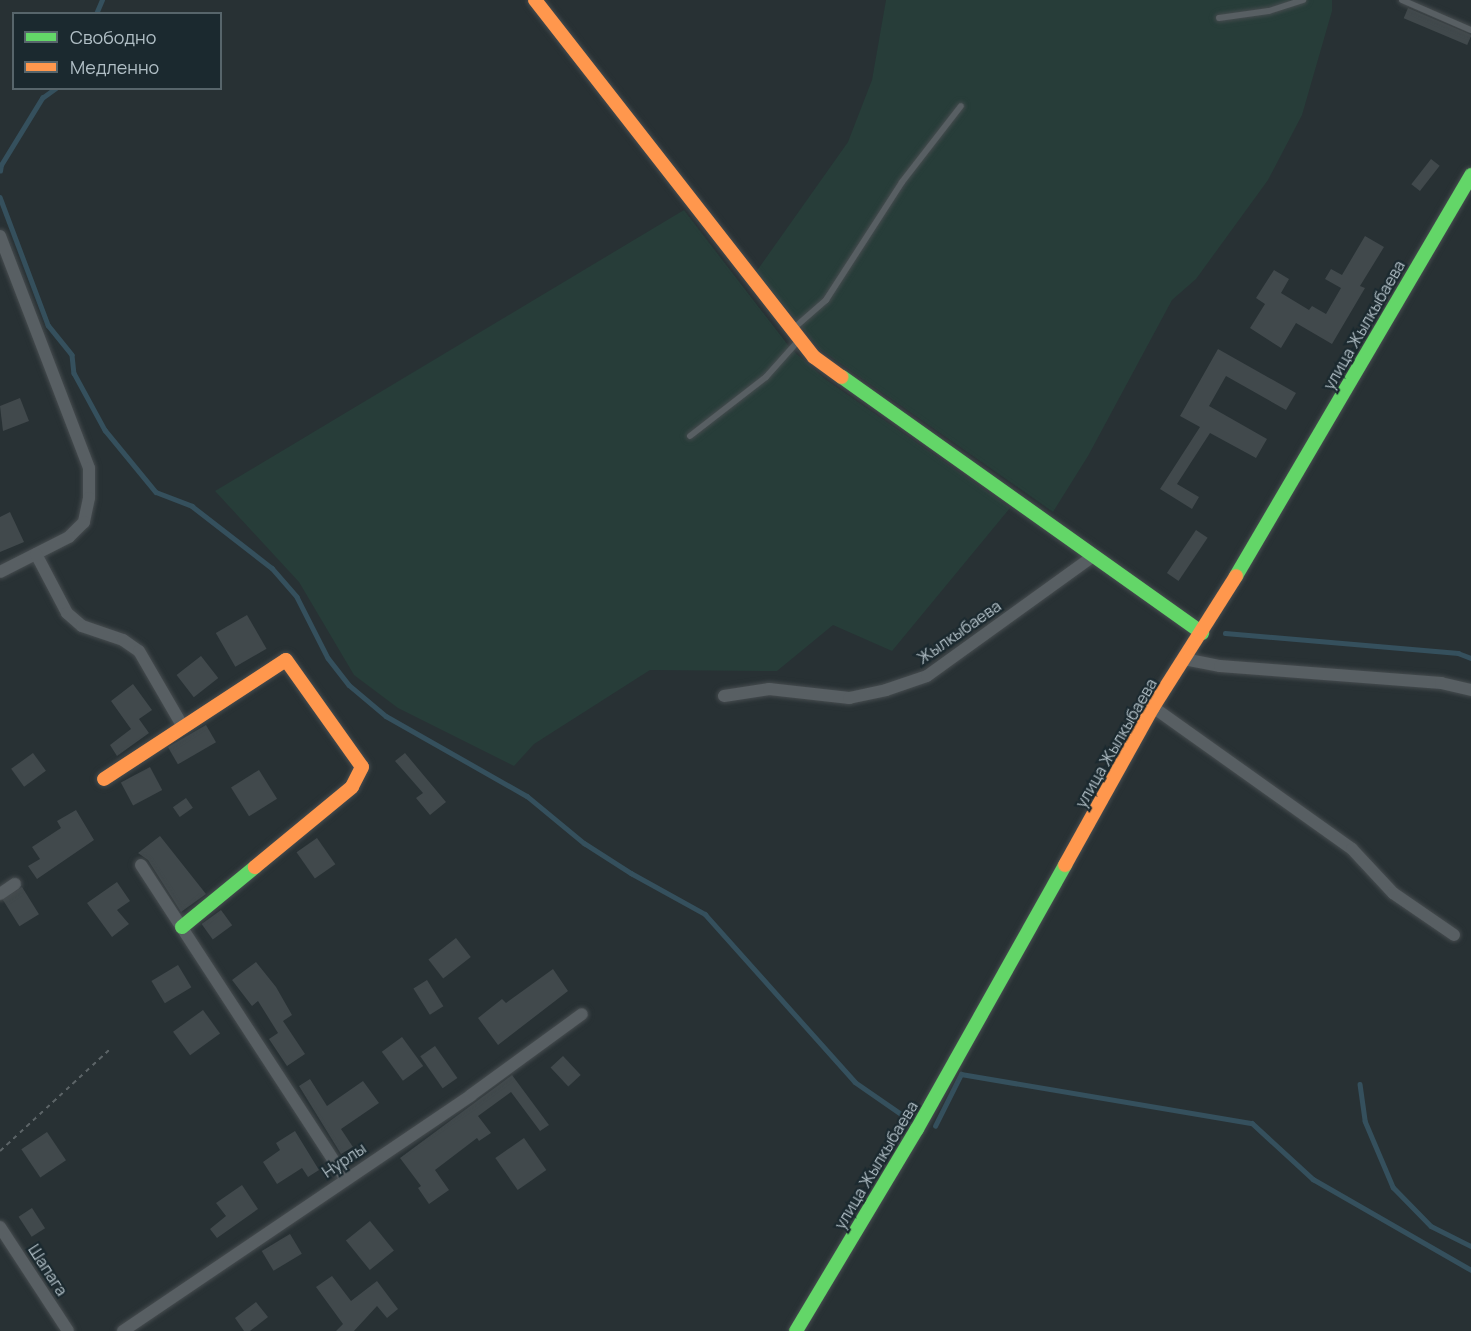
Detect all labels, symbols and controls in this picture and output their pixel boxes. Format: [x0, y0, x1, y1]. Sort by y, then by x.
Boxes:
legend [12, 12, 222, 90]
text: Свободно [70, 25, 156, 49]
text: Медленно [70, 55, 159, 79]
street label: улица Жылкыбаева [1319, 257, 1409, 393]
street label: Жылкыбаева [913, 596, 1005, 668]
street label: улица Жылкыбаева [1071, 675, 1161, 811]
street label: улица Жылкыбаева [830, 1097, 922, 1233]
street label: Нурлы [318, 1138, 370, 1182]
street label: Шапага [24, 1241, 72, 1299]

